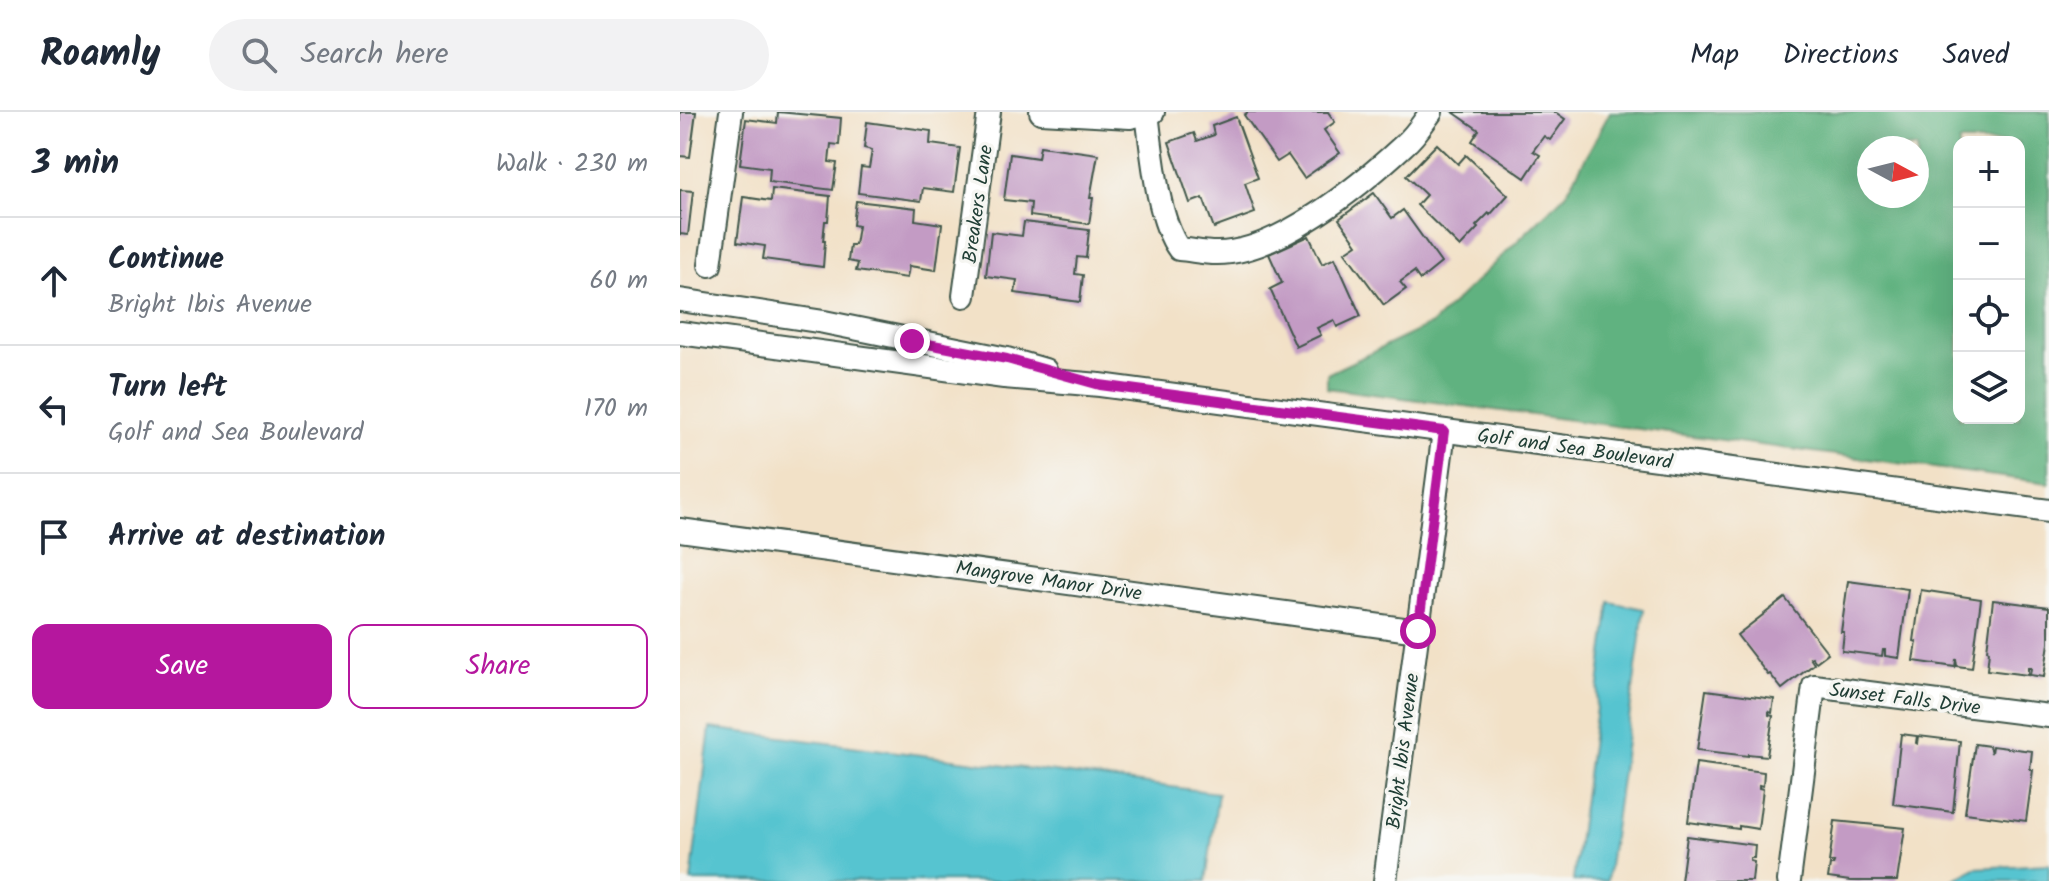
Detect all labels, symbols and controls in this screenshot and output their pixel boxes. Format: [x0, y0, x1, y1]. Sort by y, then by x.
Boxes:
search box [209, 19, 769, 91]
text: Roamly [40, 25, 161, 85]
text: Search here [301, 31, 448, 79]
icon: search [237, 33, 281, 77]
text: Map [1690, 33, 1739, 78]
text: Directions [1783, 33, 1899, 78]
text: Saved [1943, 33, 2009, 78]
north arrow [1857, 136, 1929, 208]
map controls [1953, 136, 2025, 424]
button: + [1953, 136, 2025, 208]
text: 3 min [32, 137, 119, 191]
text: Walk · 230 m [496, 143, 648, 185]
street label: Breakers Lane [955, 143, 1003, 266]
button: − [1953, 208, 2025, 280]
text: Continue [108, 236, 224, 284]
icon: ahead [32, 259, 76, 303]
text: 60 m [589, 260, 648, 302]
button: locate [1953, 280, 2025, 352]
text: Bright Ibis Avenue [108, 284, 312, 326]
route end [894, 323, 930, 359]
button: layers [1953, 352, 2025, 424]
text: Turn left [108, 364, 227, 412]
icon: left [32, 387, 76, 431]
text: 170 m [584, 388, 648, 430]
text: Golf and Sea Boulevard [108, 412, 363, 454]
street label: Golf and Sea Boulevard [1475, 420, 1675, 480]
text: Arrive at destination [108, 513, 385, 561]
icon: arrive [32, 515, 76, 559]
street label: Mangrove Manor Drive [954, 553, 1144, 611]
route start [1400, 613, 1436, 649]
button: Save [32, 624, 332, 709]
button: Share [348, 624, 648, 709]
street label: Bright Ibis Avenue [1379, 671, 1429, 831]
street label: Sunset Falls Drive [1827, 675, 1982, 725]

